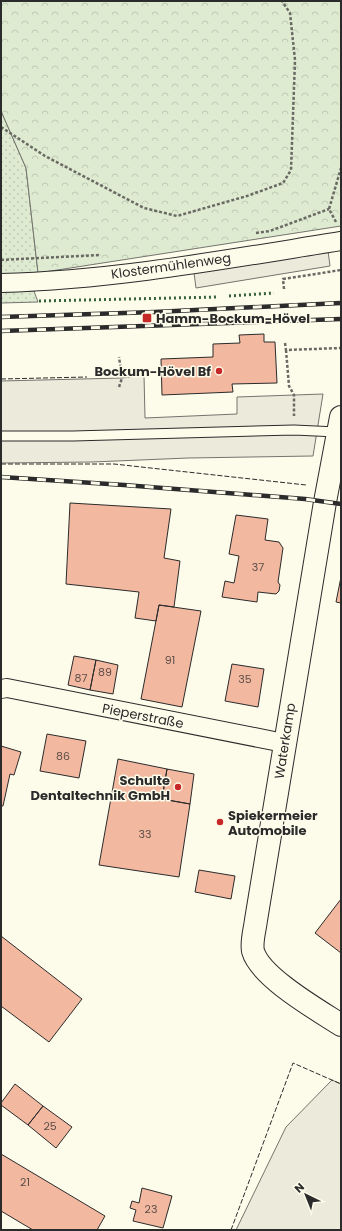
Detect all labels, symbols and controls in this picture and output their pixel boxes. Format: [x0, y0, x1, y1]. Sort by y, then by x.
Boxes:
street label: Klostermühlenweg [110, 248, 232, 284]
place label: Hamm-Bockum-Hövel [156, 309, 310, 328]
marker: Hamm-Bockum-Hövel [141, 312, 153, 324]
place label: Bockum-Hövel Bf [94, 362, 211, 381]
marker: Bockum-Hövel Bf [214, 366, 224, 376]
house number: 37 [252, 559, 264, 575]
house number: 91 [165, 652, 175, 668]
house number: 89 [98, 664, 112, 680]
house number: 87 [75, 670, 87, 686]
house number: 35 [238, 671, 252, 687]
street label: Pieperstraße [101, 699, 185, 733]
street label: Waterkamp [270, 701, 300, 780]
house number: 86 [56, 748, 70, 764]
place label: Schulte Dentaltechnik GmbH [31, 771, 170, 805]
marker: Schulte Dentaltechnik GmbH [173, 782, 183, 792]
place label: Spiekermeier Automobile [228, 806, 318, 840]
marker: Spiekermeier Automobile [215, 817, 225, 827]
house number: 33 [139, 826, 151, 842]
house number: 25 [43, 1118, 57, 1134]
house number: 21 [20, 1174, 30, 1190]
north arrow [286, 1175, 326, 1215]
text: N [291, 1179, 308, 1196]
house number: 23 [145, 1201, 157, 1217]

